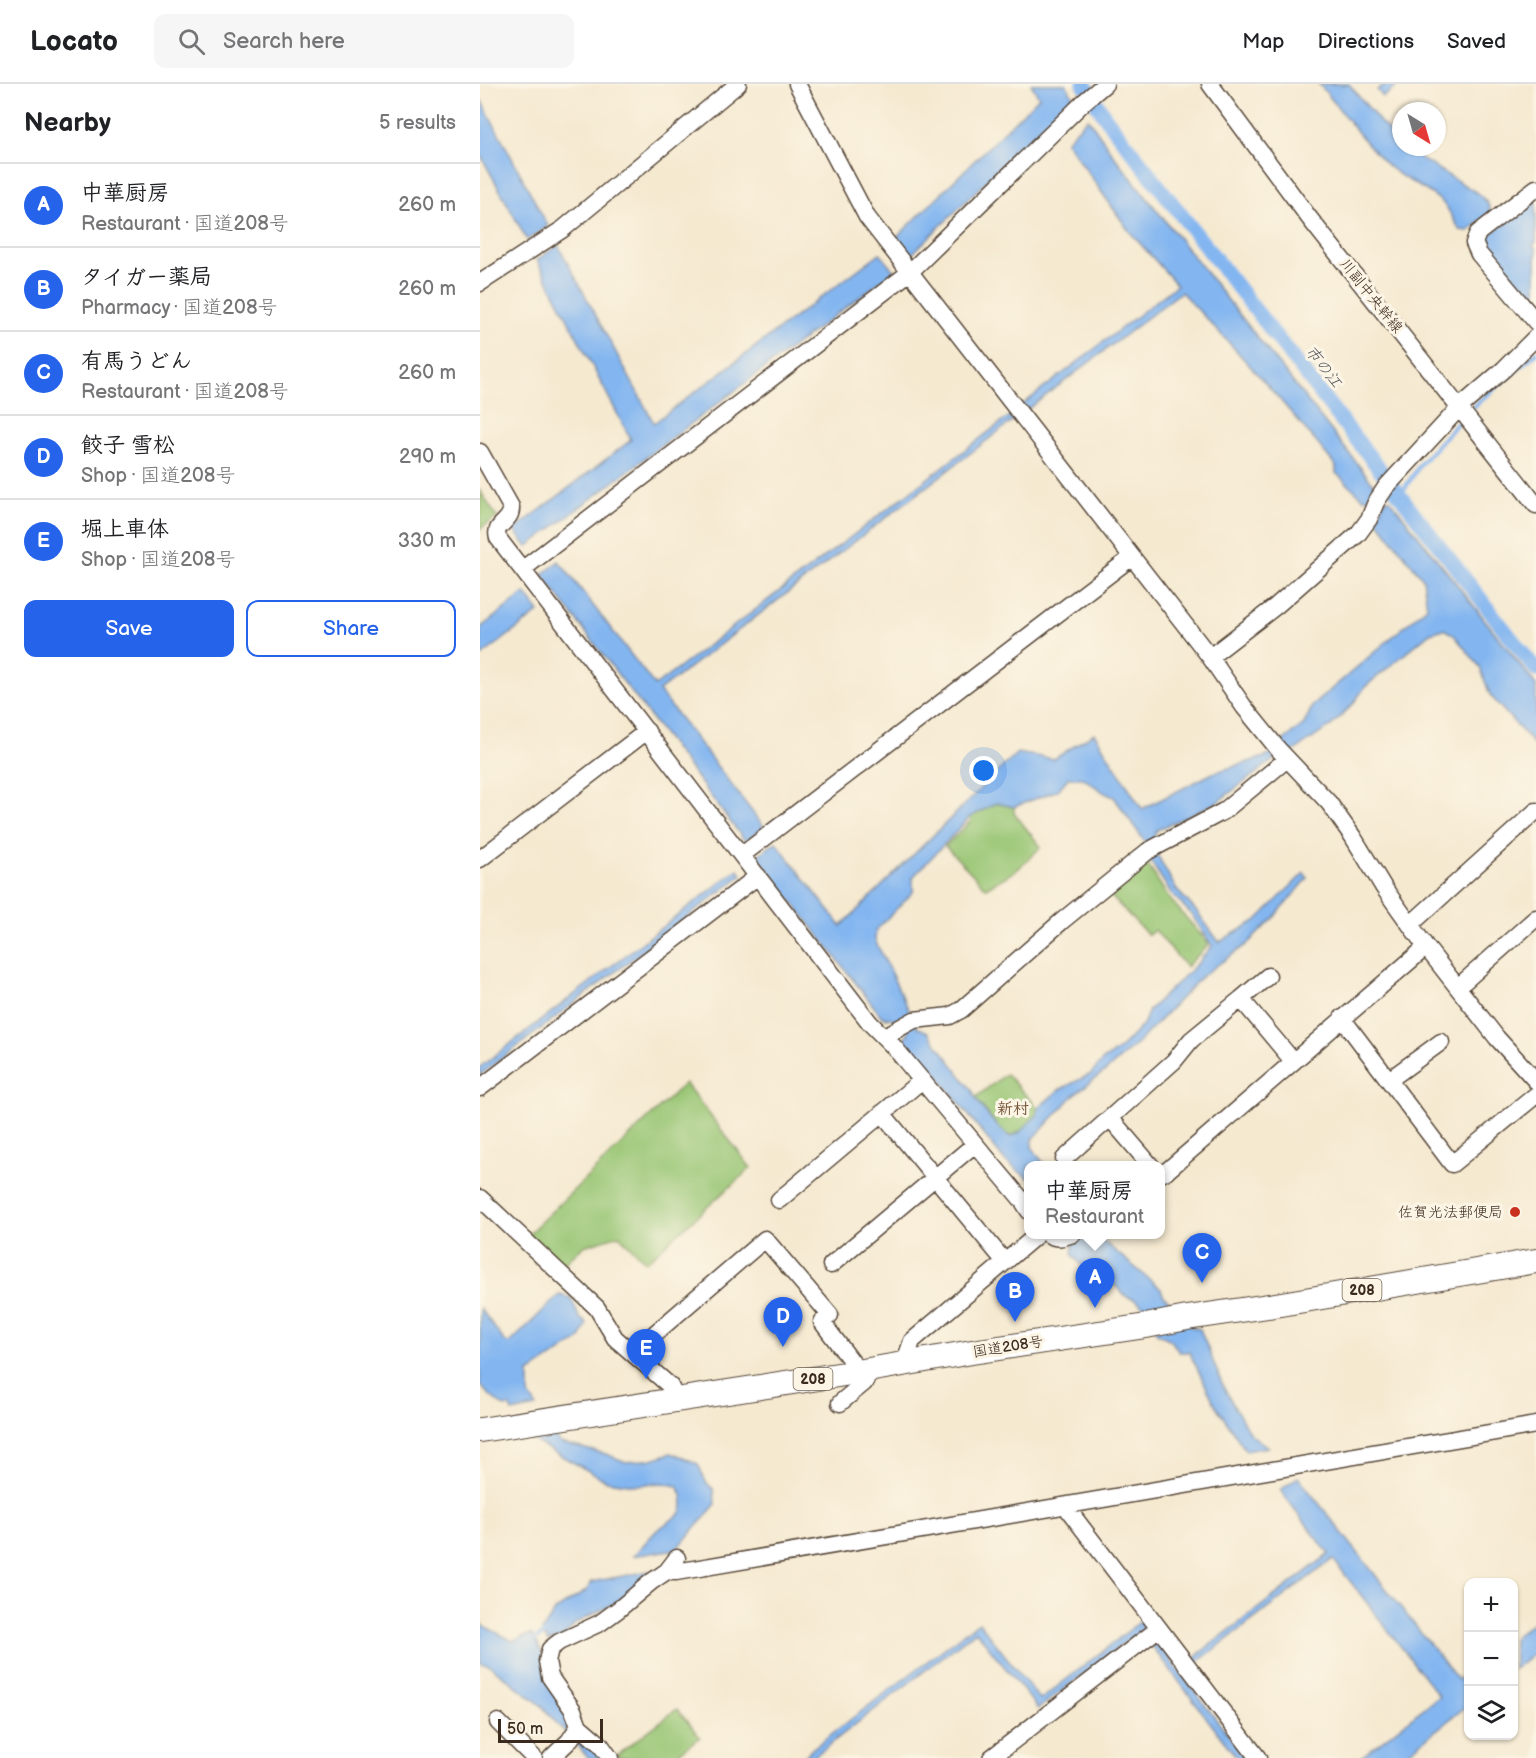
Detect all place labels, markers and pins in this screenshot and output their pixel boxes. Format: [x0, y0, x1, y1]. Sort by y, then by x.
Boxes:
place label: 佐賀光法郵便局 [1398, 1203, 1503, 1222]
marker: 佐賀光法郵便局 [1508, 1205, 1522, 1219]
pin: C [1182, 1234, 1222, 1283]
pin: A [1076, 1258, 1114, 1308]
pin: B [996, 1272, 1034, 1322]
pin: D [764, 1298, 802, 1347]
pin: E [626, 1330, 666, 1379]

